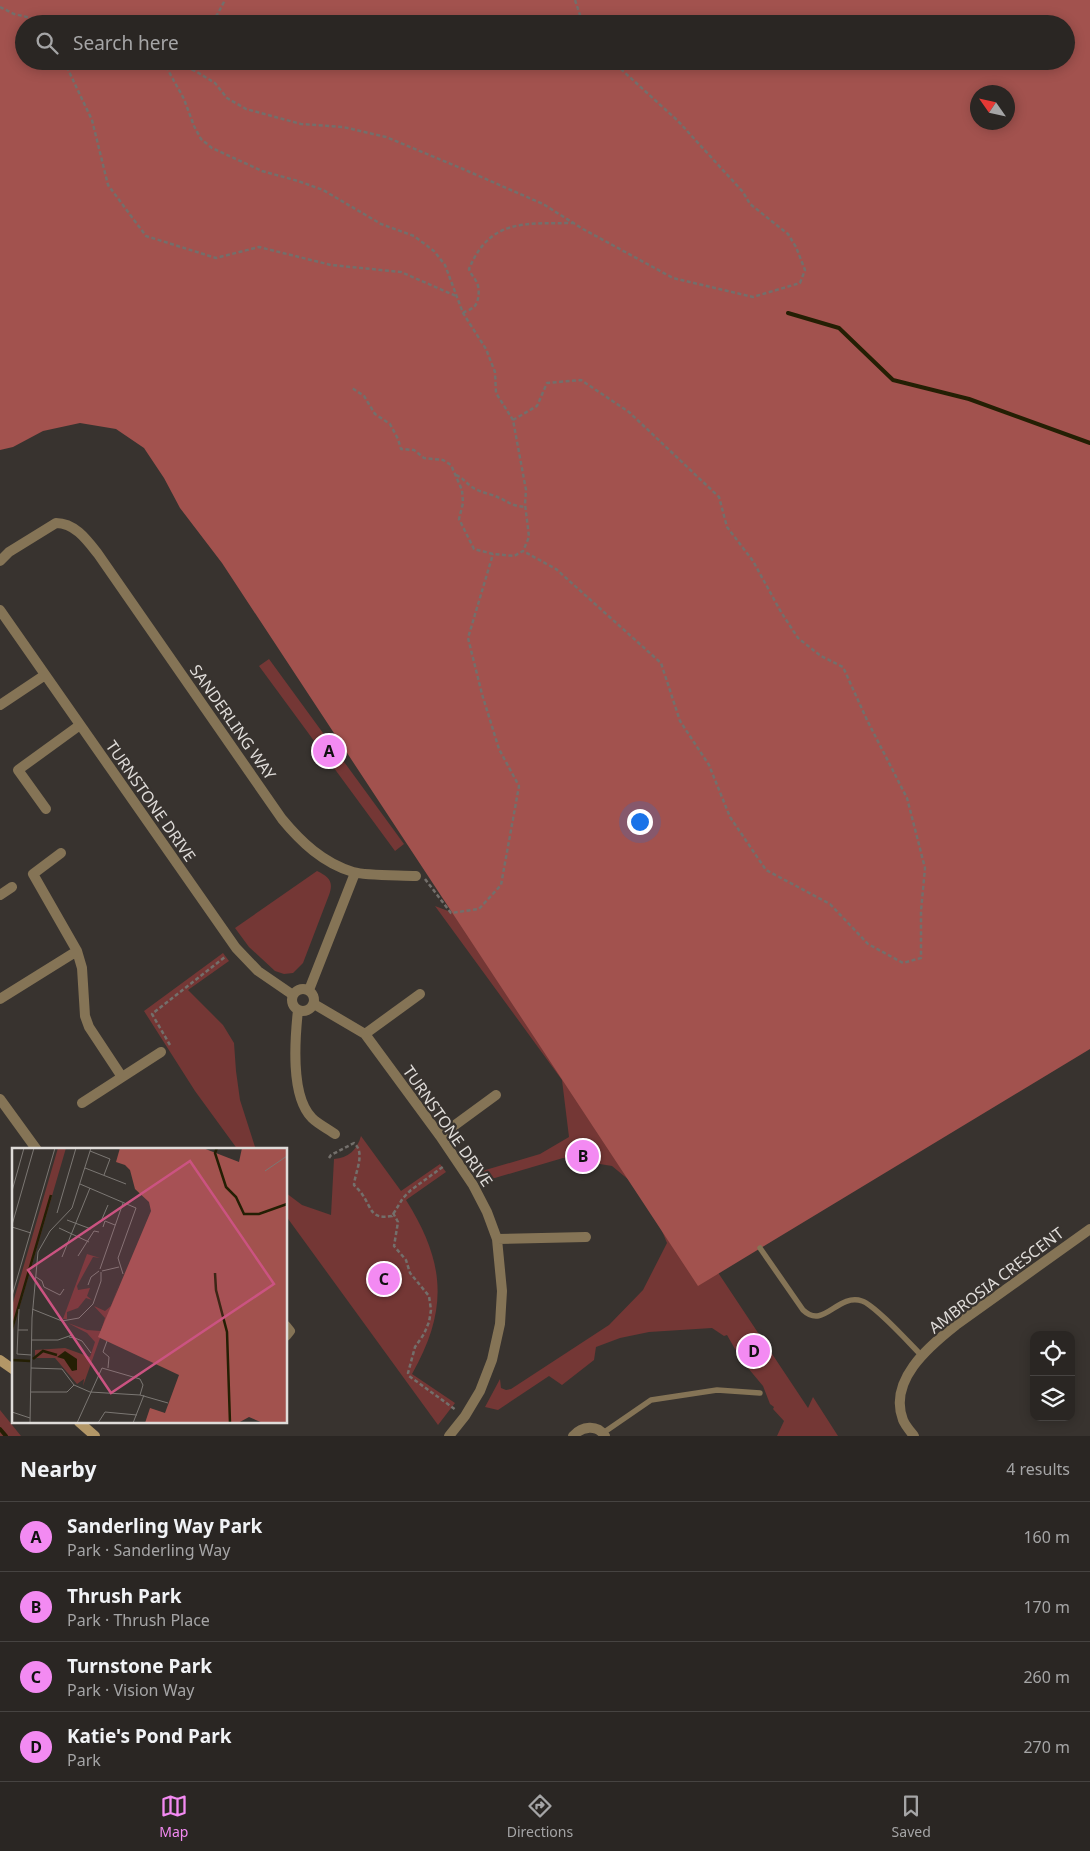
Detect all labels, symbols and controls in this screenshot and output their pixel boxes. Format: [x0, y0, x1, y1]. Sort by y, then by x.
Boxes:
search box [15, 15, 1075, 70]
icon: search [33, 29, 61, 57]
text: Search here [73, 30, 179, 56]
north arrow [970, 85, 1015, 130]
street label: SANDERLING WAY [185, 660, 282, 785]
pin: A [313, 732, 345, 770]
street label: TURNSTONE DRIVE [101, 736, 201, 866]
your location [627, 809, 653, 835]
street label: TURNSTONE DRIVE [398, 1061, 498, 1191]
pin: B [567, 1137, 599, 1175]
inset map [12, 1148, 288, 1424]
street label: AMBROSIA CRESCENT [924, 1222, 1068, 1338]
pin: C [368, 1260, 400, 1298]
map controls [1030, 1331, 1075, 1421]
button: locate [1030, 1331, 1075, 1376]
pin: D [738, 1332, 770, 1370]
button: layers [1030, 1376, 1075, 1421]
text: Nearby [20, 1455, 96, 1483]
text: 4 results [1006, 1458, 1070, 1480]
text: Sanderling Way Park [67, 1513, 262, 1539]
text: A [30, 1526, 42, 1548]
text: 160 m [1023, 1526, 1070, 1548]
text: Park · Sanderling Way [67, 1539, 230, 1561]
text: Thrush Park [67, 1583, 181, 1609]
text: B [31, 1596, 41, 1618]
text: 170 m [1023, 1596, 1070, 1618]
text: Park · Thrush Place [67, 1609, 210, 1631]
text: Turnstone Park [67, 1653, 212, 1679]
text: C [31, 1666, 41, 1688]
text: 260 m [1023, 1666, 1070, 1688]
text: Park · Vision Way [67, 1679, 194, 1701]
text: Katie's Pond Park [67, 1723, 231, 1749]
text: D [30, 1736, 42, 1758]
text: 270 m [1023, 1736, 1070, 1758]
text: Park [67, 1749, 101, 1771]
tab: Map [159, 1792, 188, 1841]
tab: Directions [507, 1792, 573, 1841]
tab: Saved [892, 1792, 931, 1841]

